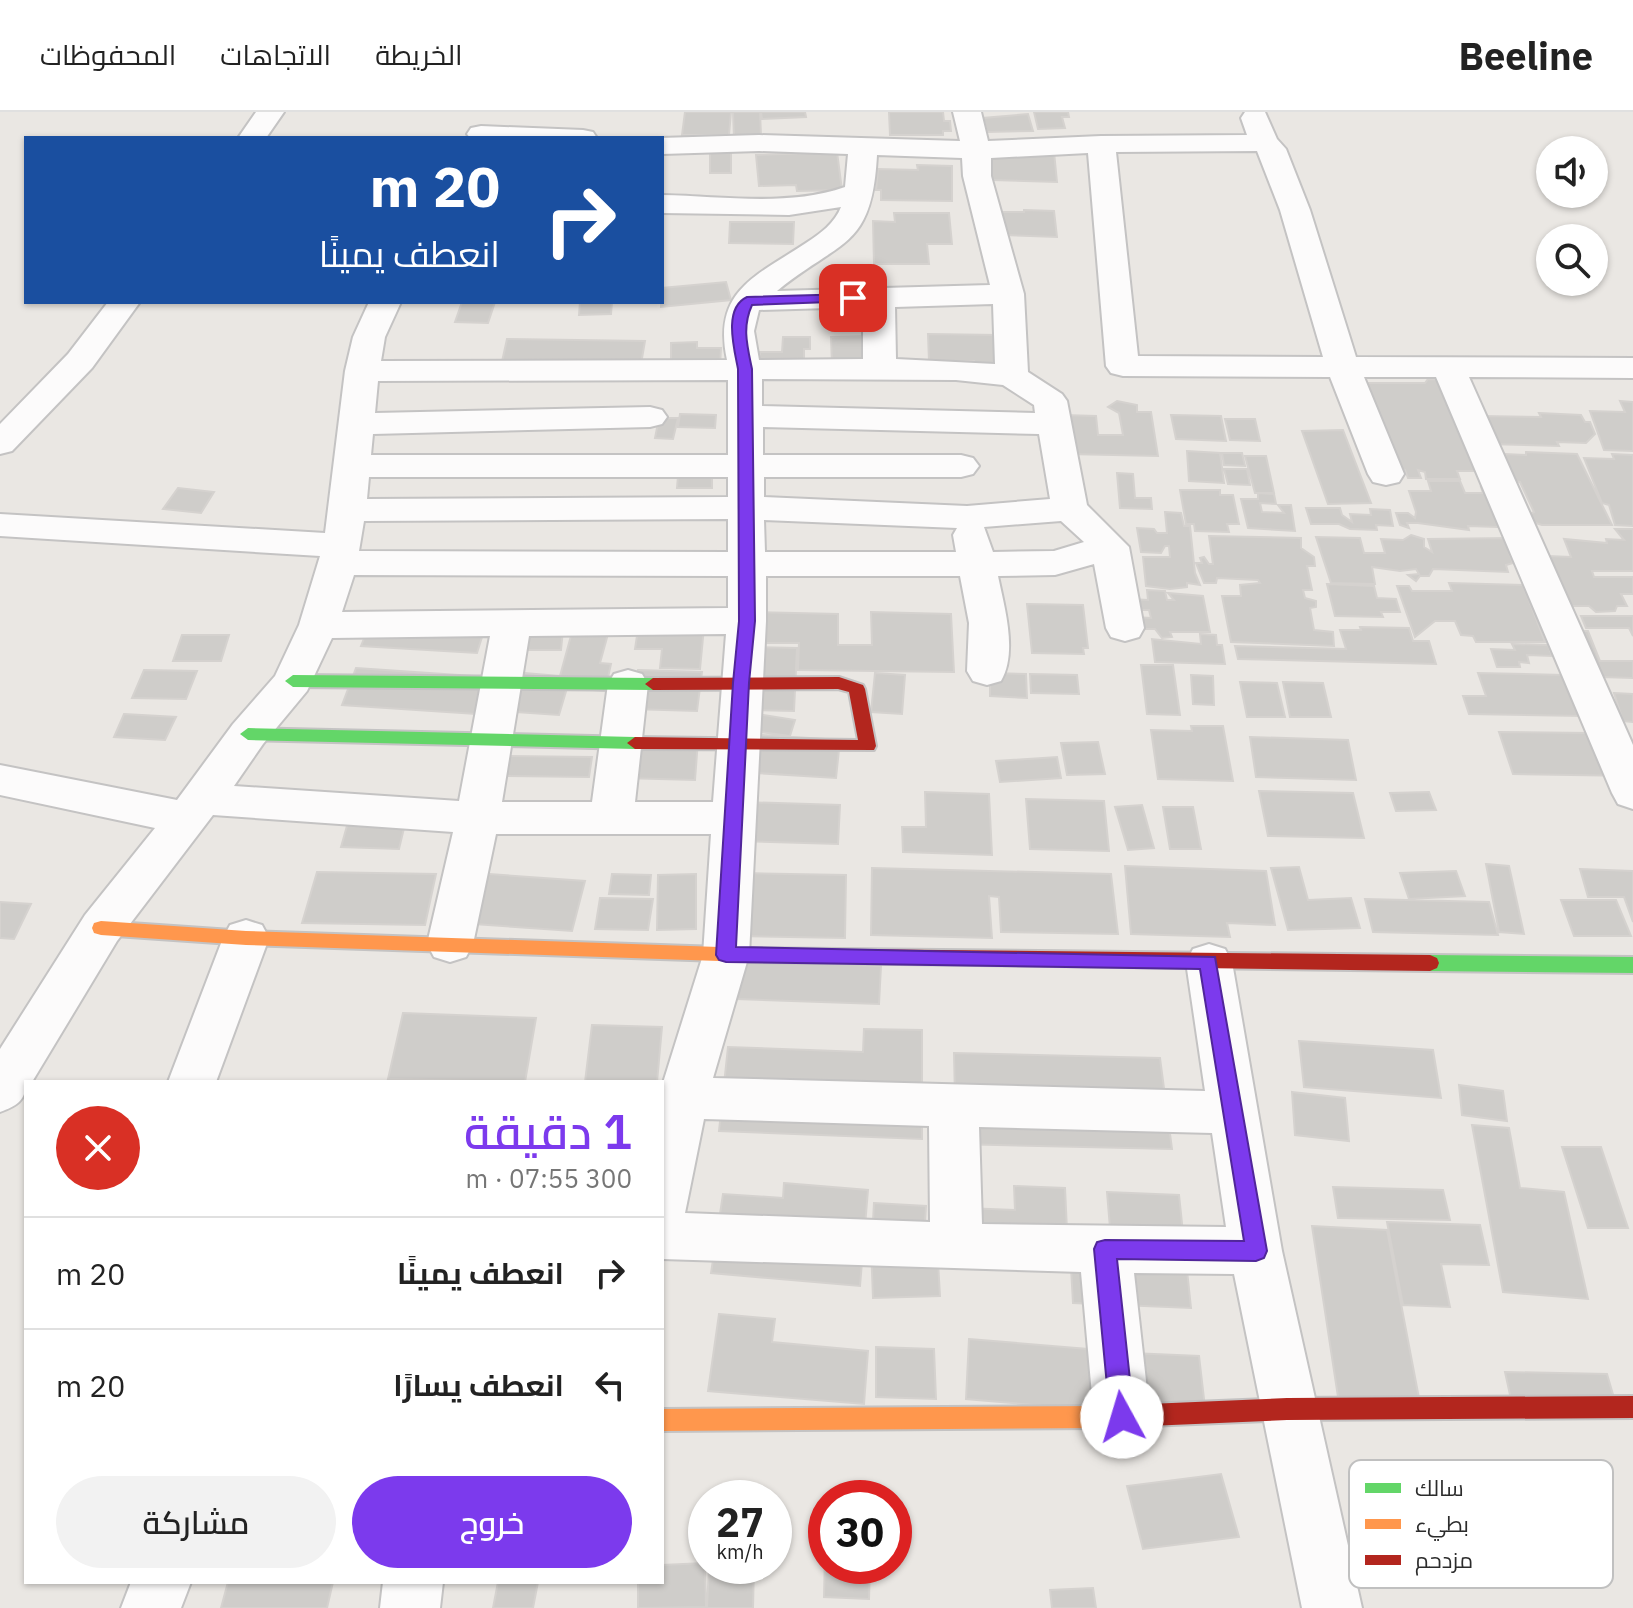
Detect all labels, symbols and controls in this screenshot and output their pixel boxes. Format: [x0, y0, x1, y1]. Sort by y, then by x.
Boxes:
text: Beeline [1459, 31, 1593, 80]
text: المحفوظات [40, 36, 176, 73]
text: الاتجاهات [220, 36, 331, 73]
text: الخريطة [375, 36, 463, 73]
map controls [1536, 136, 1608, 296]
button: sound [1536, 136, 1608, 208]
text: 20 m [370, 150, 500, 222]
icon: right [528, 168, 632, 272]
button: search [1536, 224, 1608, 296]
text: انعطف يمينًا [319, 230, 500, 277]
pin [819, 264, 887, 332]
icon: arrive [831, 276, 875, 320]
text: 1 دقيقة [464, 1100, 632, 1162]
button: close [56, 1106, 140, 1190]
text: 300 m · 07:55 [466, 1161, 632, 1195]
icon: right [588, 1251, 632, 1295]
text: انعطف يمينًا [397, 1253, 564, 1292]
text: 20 m [56, 1254, 125, 1293]
icon: left [588, 1363, 632, 1407]
text: انعطف يسارًا [393, 1365, 564, 1404]
text: 20 m [56, 1366, 125, 1405]
position arrow [1080, 1375, 1164, 1459]
legend [1349, 1460, 1613, 1588]
text: سالك [1415, 1473, 1464, 1502]
button: مشاركة [56, 1476, 336, 1568]
button: خروج [352, 1476, 632, 1568]
speed limit sign: 30 [808, 1480, 912, 1584]
text: 27 [716, 1496, 764, 1548]
text: بطيء [1415, 1509, 1469, 1541]
text: km/h [716, 1538, 764, 1565]
text: مزدحم [1415, 1545, 1473, 1576]

